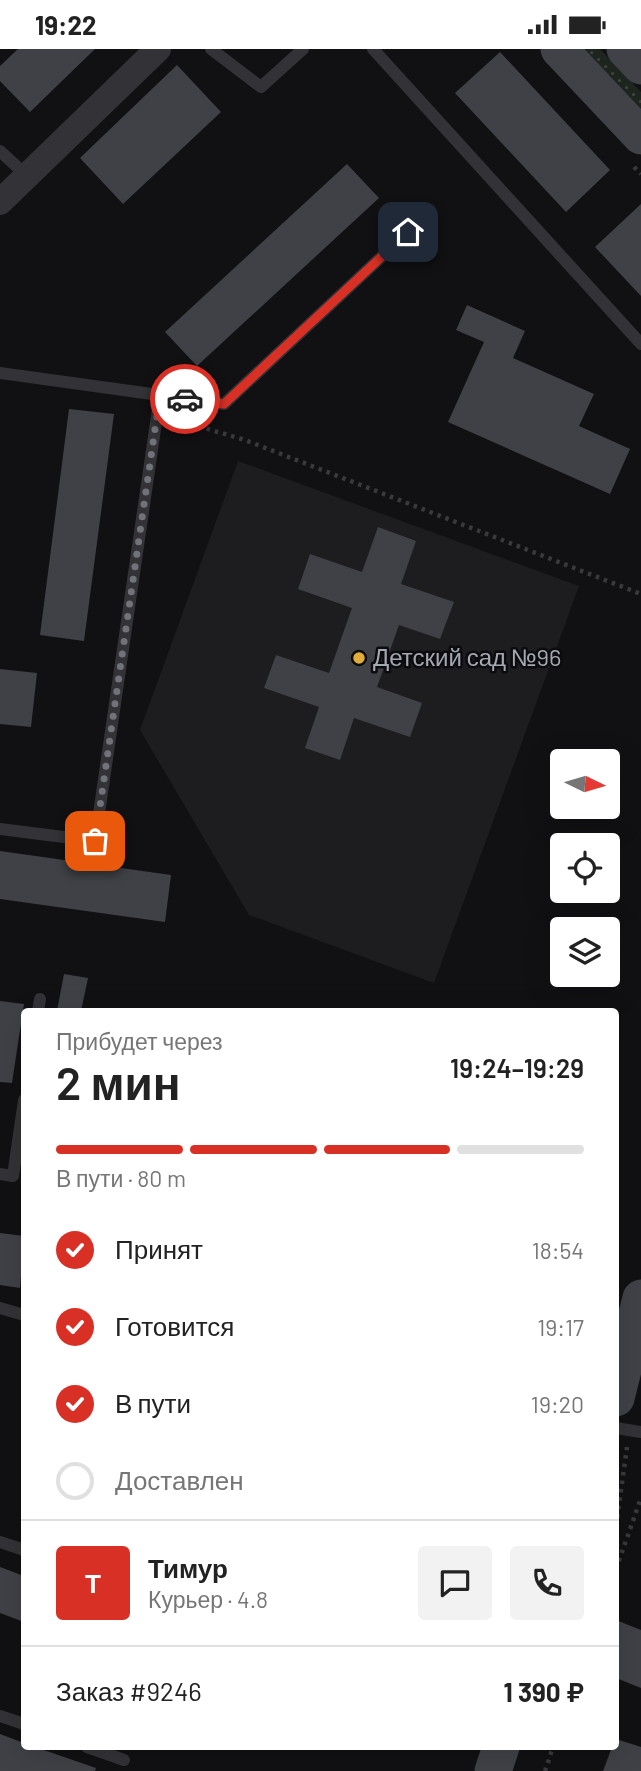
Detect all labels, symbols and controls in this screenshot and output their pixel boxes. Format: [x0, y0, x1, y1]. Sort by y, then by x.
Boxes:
text: 19:22 [35, 9, 97, 40]
pin [378, 202, 438, 262]
icon: home [389, 213, 427, 251]
courier [150, 364, 220, 434]
icon: car [166, 380, 204, 418]
place label: Детский сад №96 [373, 642, 561, 671]
marker: Детский сад №96 [351, 650, 367, 666]
north arrow [550, 749, 620, 819]
map controls [550, 749, 620, 987]
pin [65, 811, 125, 871]
icon: bag [76, 822, 114, 860]
button: locate [550, 833, 620, 903]
button: layers [550, 917, 620, 987]
text: Прибудет через [56, 1027, 223, 1055]
text: 19:24–19:29 [450, 1052, 584, 1083]
text: 2 мин [56, 1054, 181, 1109]
text: В пути · 80 m [56, 1164, 186, 1192]
icon: check [56, 1231, 94, 1269]
text: Принят [115, 1233, 203, 1264]
text: 18:54 [532, 1236, 584, 1264]
icon: check [56, 1308, 94, 1346]
text: Готовится [115, 1310, 234, 1341]
text: 19:17 [537, 1313, 584, 1341]
icon: check [56, 1385, 94, 1423]
text: В пути [115, 1387, 191, 1418]
text: 19:20 [531, 1390, 584, 1418]
text: Доставлен [115, 1464, 244, 1495]
button: chat [418, 1546, 492, 1620]
button: phone [510, 1546, 584, 1620]
text: Тимур [148, 1552, 228, 1583]
text: Т [85, 1567, 101, 1598]
text: Курьер · 4.8 [148, 1585, 268, 1613]
text: Заказ #9246 [56, 1675, 202, 1706]
text: 1 390 ₽ [504, 1676, 584, 1707]

